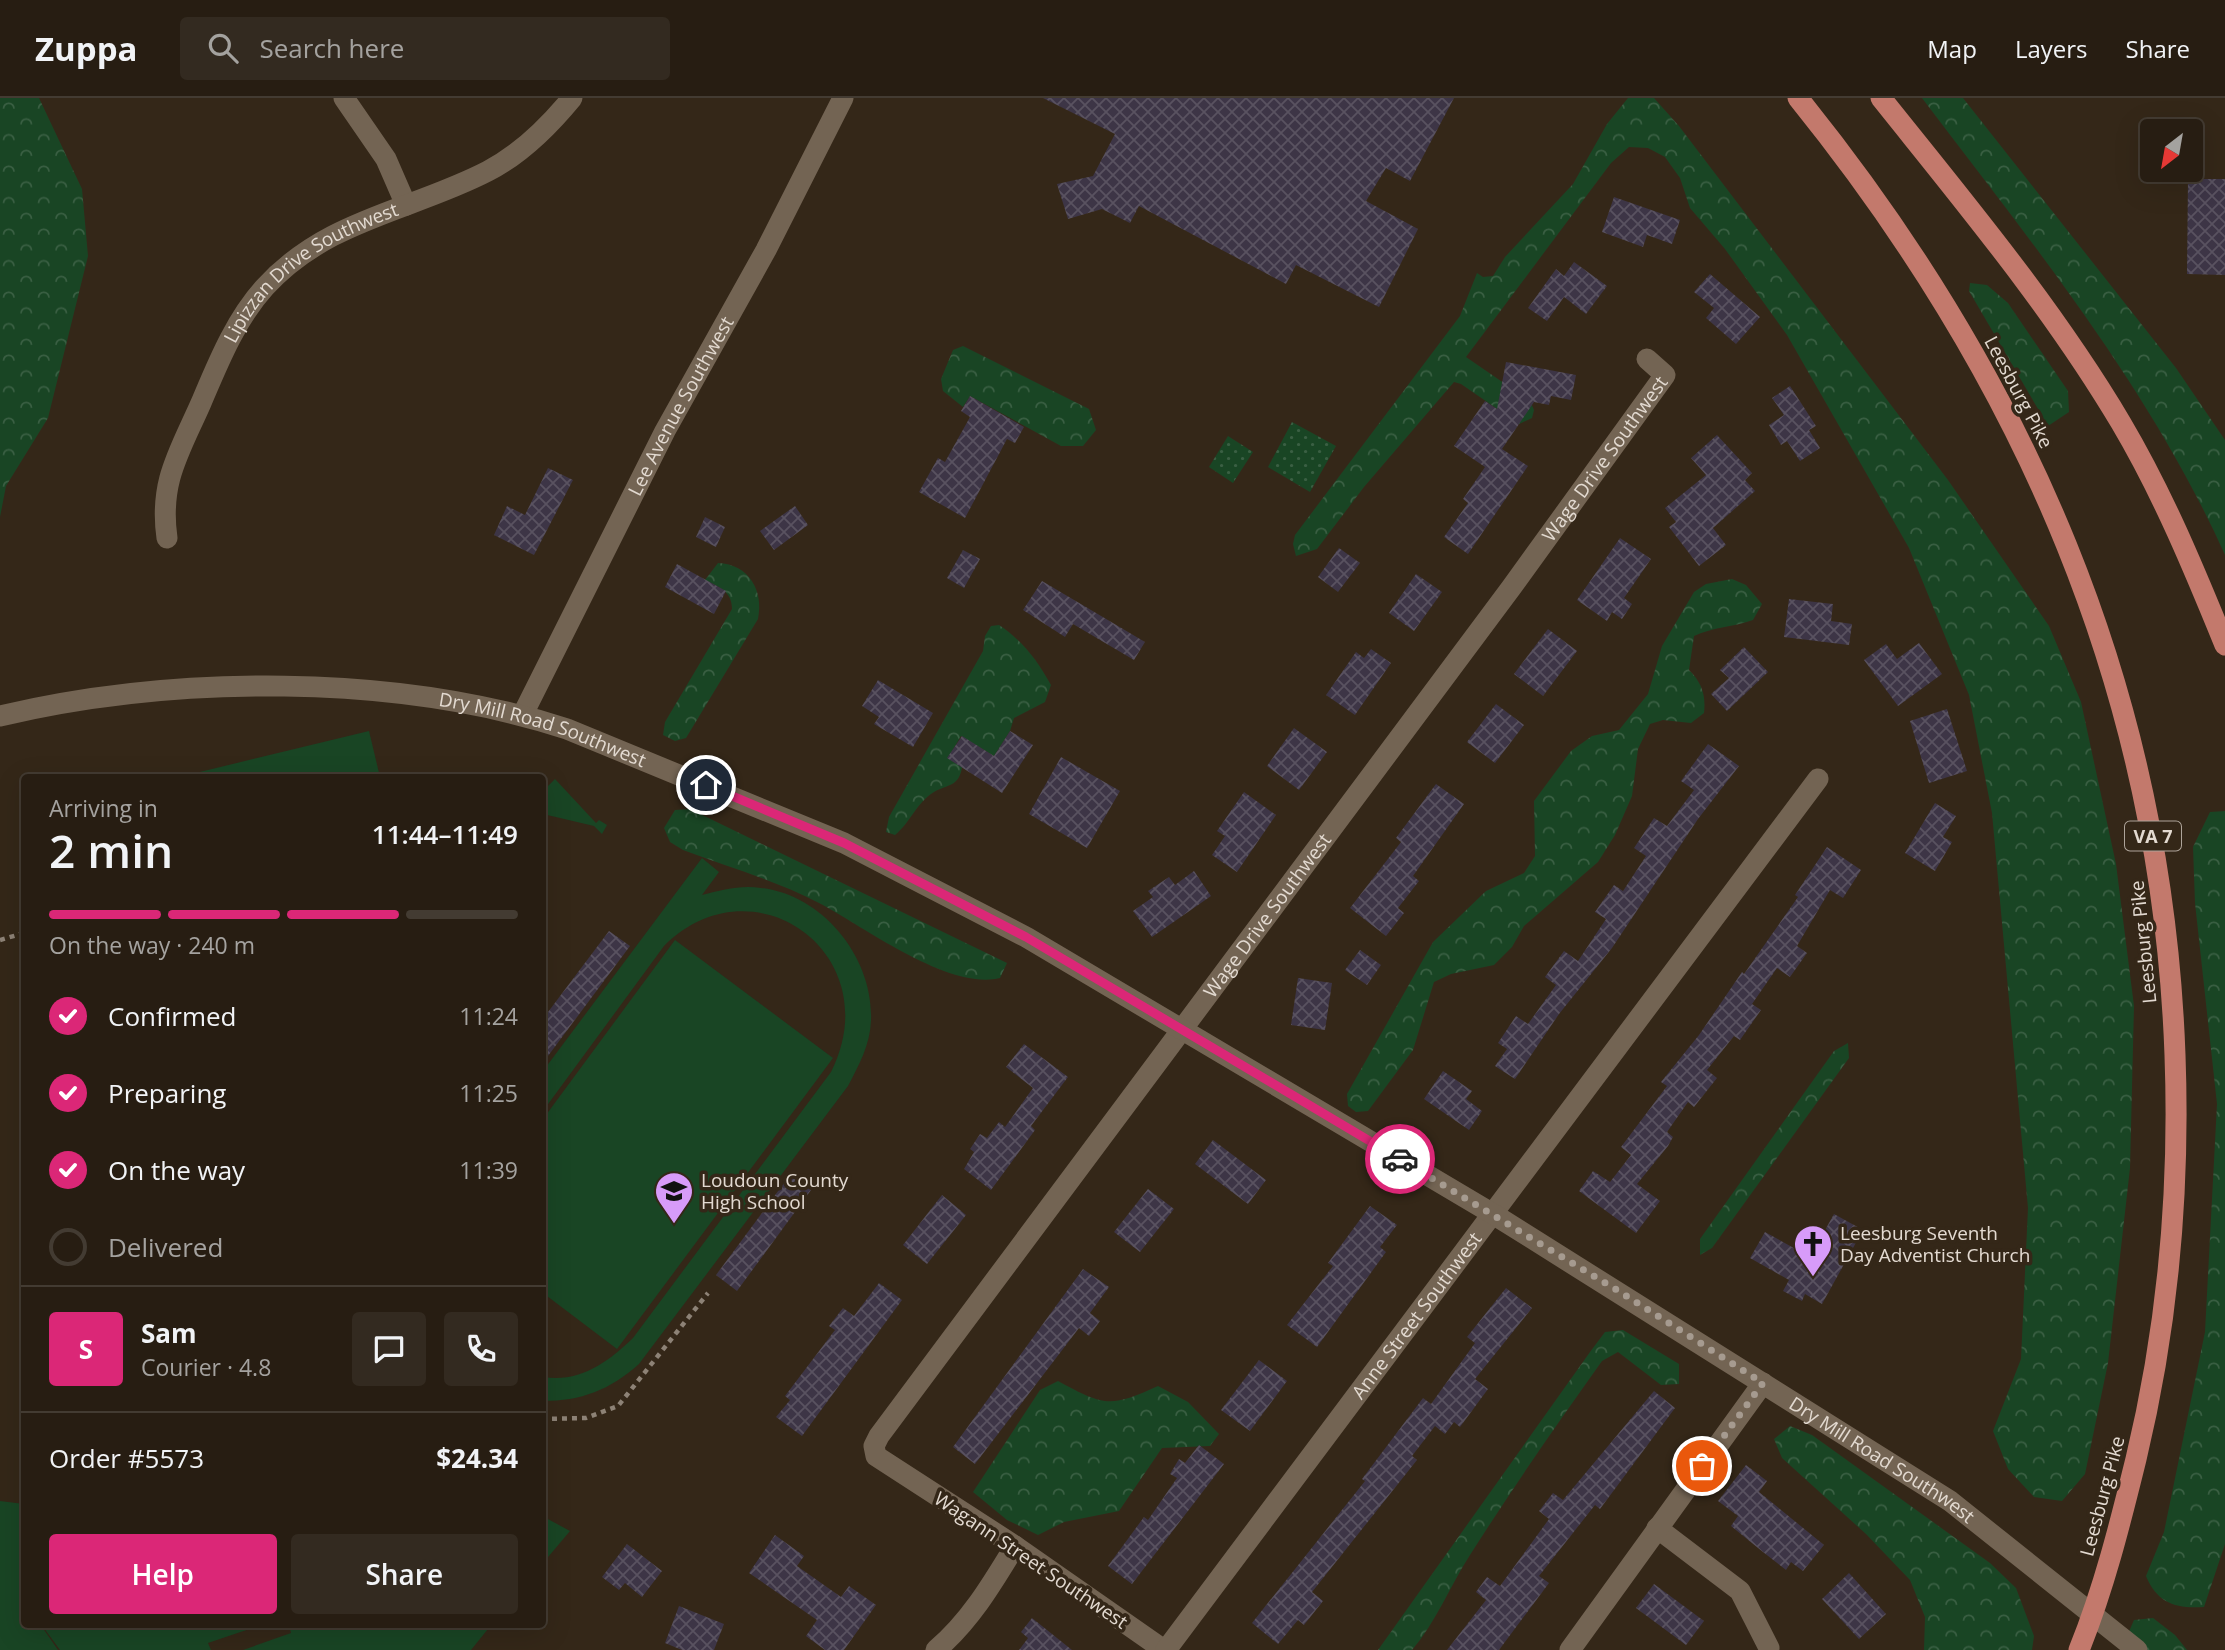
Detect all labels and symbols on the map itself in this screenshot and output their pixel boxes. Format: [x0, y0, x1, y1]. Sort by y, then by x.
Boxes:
north arrow [2140, 119, 2203, 182]
street label: Lipizzan Drive Southwest [217, 196, 402, 347]
street label: Lee Avenue Southwest [622, 311, 740, 500]
street label: Leesburg Pike [1979, 331, 2059, 453]
street label: Wage Drive Southwest [1536, 370, 1673, 547]
street label: Dry Mill Road Southwest [437, 686, 650, 773]
pin [676, 755, 736, 815]
road number: VA 7 [2125, 822, 2181, 850]
street label: Wage Drive Southwest [1197, 828, 1337, 1003]
street label: Leesburg Pike [2124, 879, 2162, 1005]
courier [1365, 1124, 1435, 1194]
place label: Loudoun County High School [701, 1167, 849, 1215]
school or university icon: Loudoun County High School [653, 1170, 695, 1225]
place label: Leesburg Seventh Day Adventist Church [1840, 1220, 2030, 1268]
church icon: Leesburg Seventh Day Adventist Church [1792, 1223, 1834, 1278]
street label: Anne Street Southwest [1346, 1226, 1488, 1404]
street label: Dry Mill Road Southwest [1784, 1390, 1981, 1529]
street label: Leesburg Pike [2073, 1433, 2131, 1559]
pin [1672, 1436, 1732, 1496]
street label: Wagann Street Southwest [929, 1485, 1133, 1635]

